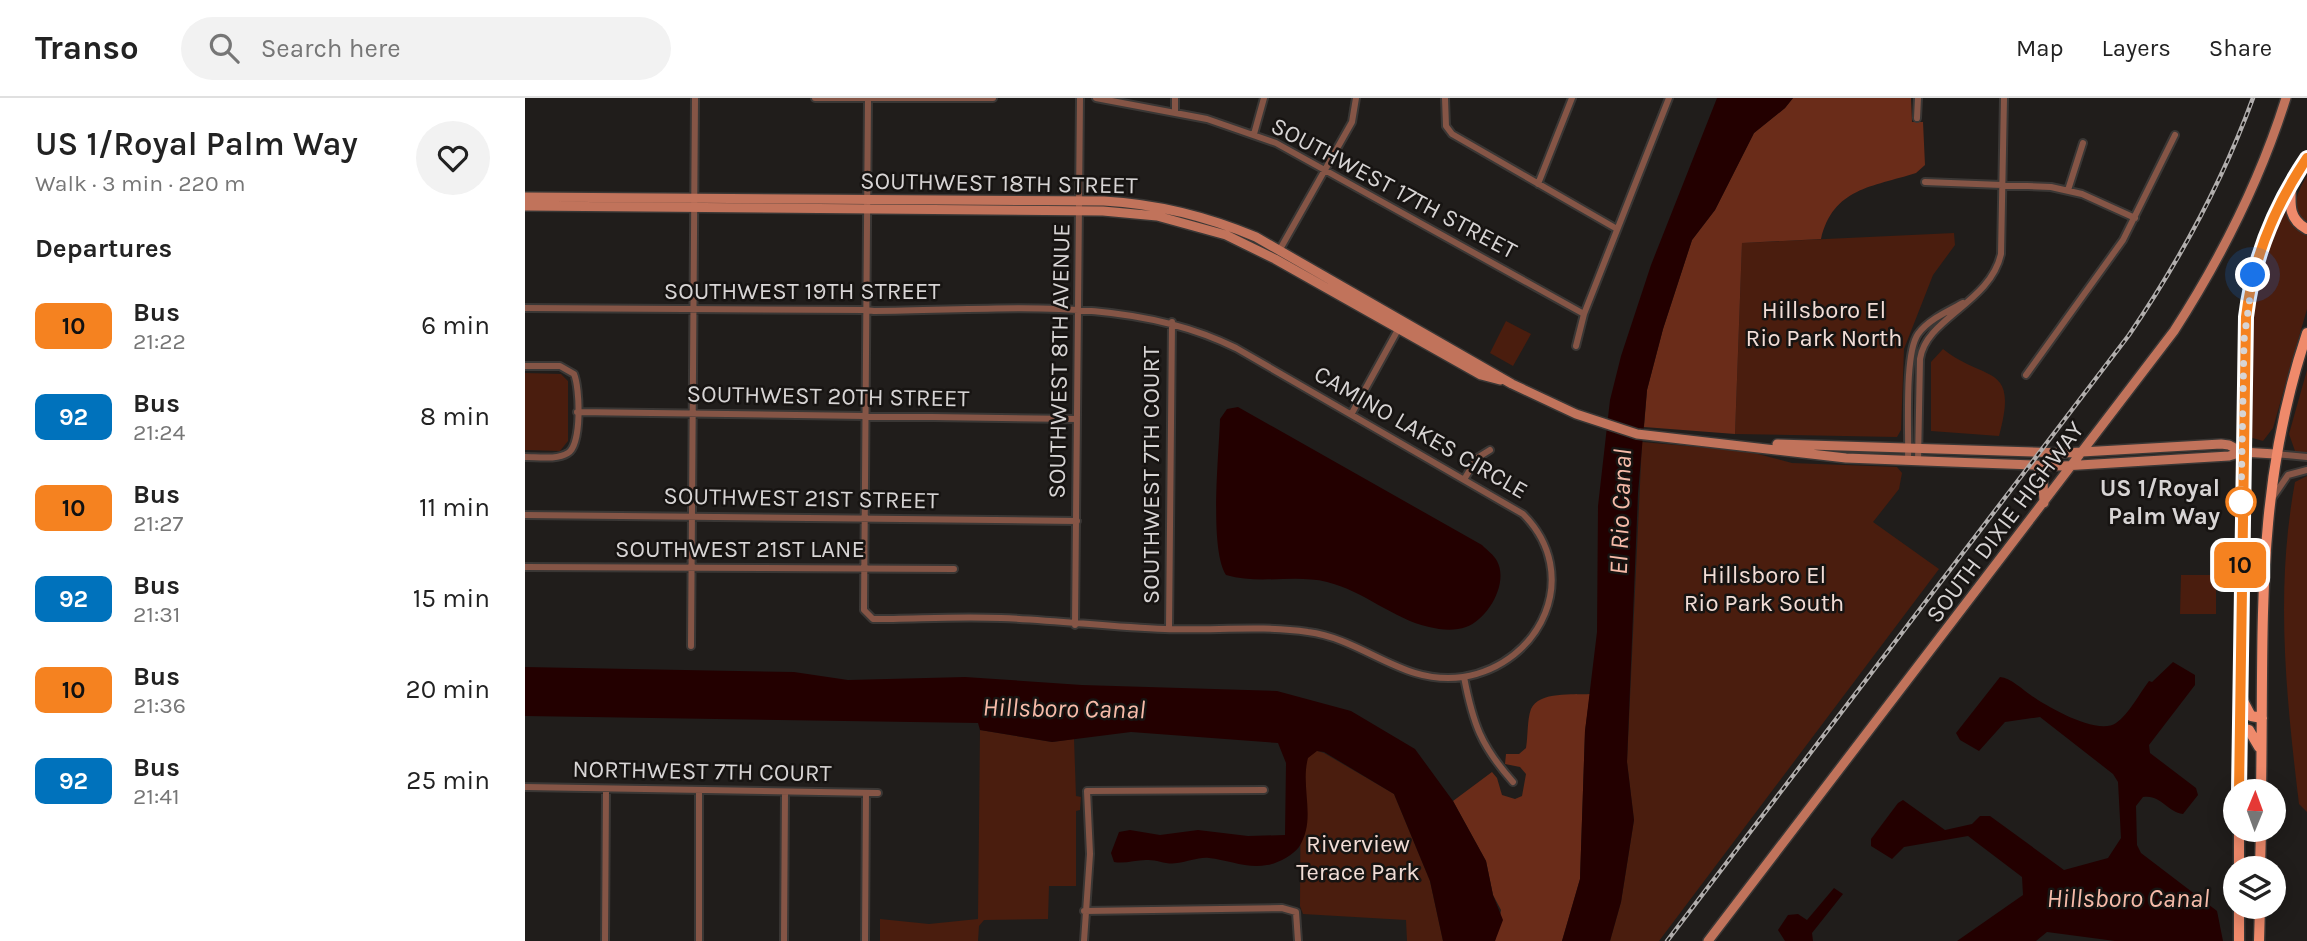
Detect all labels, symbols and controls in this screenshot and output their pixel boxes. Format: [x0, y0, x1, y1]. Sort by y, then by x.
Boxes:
search box [181, 17, 671, 80]
text: Transo [35, 29, 139, 67]
icon: search [205, 29, 243, 67]
text: Search here [261, 33, 401, 64]
text: Map [2016, 34, 2064, 62]
text: Layers [2102, 34, 2171, 62]
text: Share [2209, 34, 2272, 62]
street label: SOUTHWEST 17TH STREET [1266, 111, 1522, 265]
button: heart [416, 121, 490, 195]
text: US 1/Royal Palm Way [35, 125, 358, 163]
street label: SOUTHWEST 18TH STREET [860, 167, 1138, 199]
text: Walk · 3 min · 220 m [35, 170, 246, 197]
street label: SOUTHWEST 8TH AVENUE [1043, 223, 1075, 499]
text: Departures [35, 233, 172, 264]
your location [2235, 257, 2270, 292]
street label: SOUTHWEST 19TH STREET [664, 277, 940, 305]
park label: Hillsboro El Rio Park North [1746, 296, 1902, 352]
text: Bus [133, 297, 180, 328]
text: 6 min [421, 310, 490, 341]
text: 10 [62, 312, 85, 340]
text: 21:22 [133, 328, 186, 355]
street label: SOUTHWEST 7TH COURT [1137, 346, 1165, 604]
street label: CAMINO LAKES CIRCLE [1309, 359, 1533, 505]
street label: SOUTHWEST 20TH STREET [686, 380, 970, 412]
text: Bus [133, 388, 180, 419]
text: 8 min [420, 401, 490, 432]
text: 92 [59, 403, 88, 431]
street label: SOUTH DIXIE HIGHWAY [1920, 416, 2090, 628]
text: 21:24 [133, 419, 185, 446]
water label: El Rio Canal [1603, 448, 1638, 576]
place label: US 1/Royal Palm Way [2100, 474, 2220, 530]
text: Bus [133, 479, 180, 510]
street label: SOUTHWEST 21ST STREET [663, 482, 939, 514]
marker: US 1/Royal Palm Way [2226, 487, 2256, 517]
text: 11 min [419, 492, 490, 523]
text: 10 [62, 494, 85, 522]
text: 21:27 [133, 510, 183, 537]
street label: SOUTHWEST 21ST LANE [615, 535, 865, 563]
line badge: 10 [2209, 542, 2271, 588]
text: 10 [2228, 551, 2252, 579]
park label: Hillsboro El Rio Park South [1684, 561, 1844, 617]
text: Bus [133, 570, 180, 601]
text: 15 min [413, 583, 490, 614]
text: 92 [59, 585, 88, 613]
text: 21:31 [133, 601, 180, 628]
text: Bus [133, 661, 180, 692]
text: 20 min [406, 674, 490, 705]
text: 10 [62, 676, 85, 704]
text: 21:36 [133, 692, 186, 719]
water label: Hillsboro Canal [982, 692, 1146, 725]
text: Bus [133, 752, 180, 783]
street label: NORTHWEST 7TH COURT [572, 755, 832, 787]
text: 25 min [406, 765, 490, 796]
text: 92 [59, 767, 88, 795]
north arrow [2223, 779, 2285, 842]
map controls [2223, 779, 2286, 919]
text: 21:41 [133, 783, 180, 810]
park label: Riverview Terace Park [1296, 830, 1420, 886]
button: layers [2223, 856, 2286, 919]
water label: Hillsboro Canal [2047, 883, 2209, 914]

